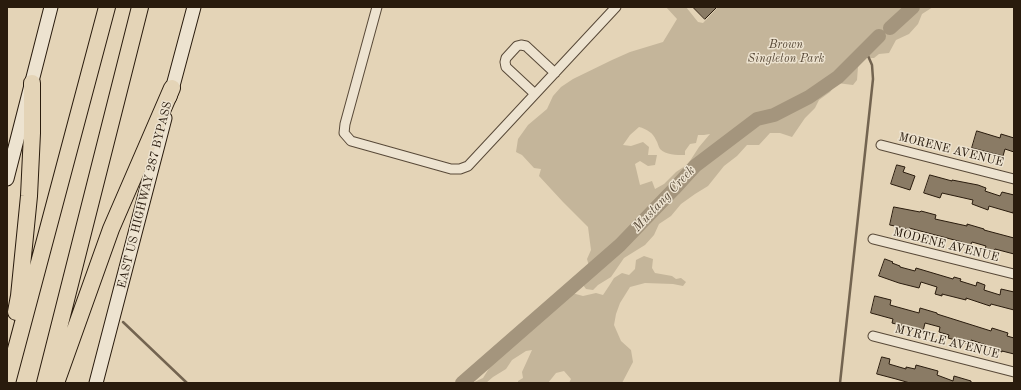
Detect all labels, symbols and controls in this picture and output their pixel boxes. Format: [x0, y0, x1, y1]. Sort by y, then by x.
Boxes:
park label: Brown Singleton Park [748, 38, 824, 66]
street label: EAST US HIGHWAY 287 BYPASS [115, 100, 175, 290]
street label: MORENE AVENUE [897, 130, 1005, 170]
water label: Mustang Creek [630, 163, 698, 235]
street label: MODENE AVENUE [892, 225, 1000, 265]
street label: MYRTLE AVENUE [893, 322, 1001, 362]

